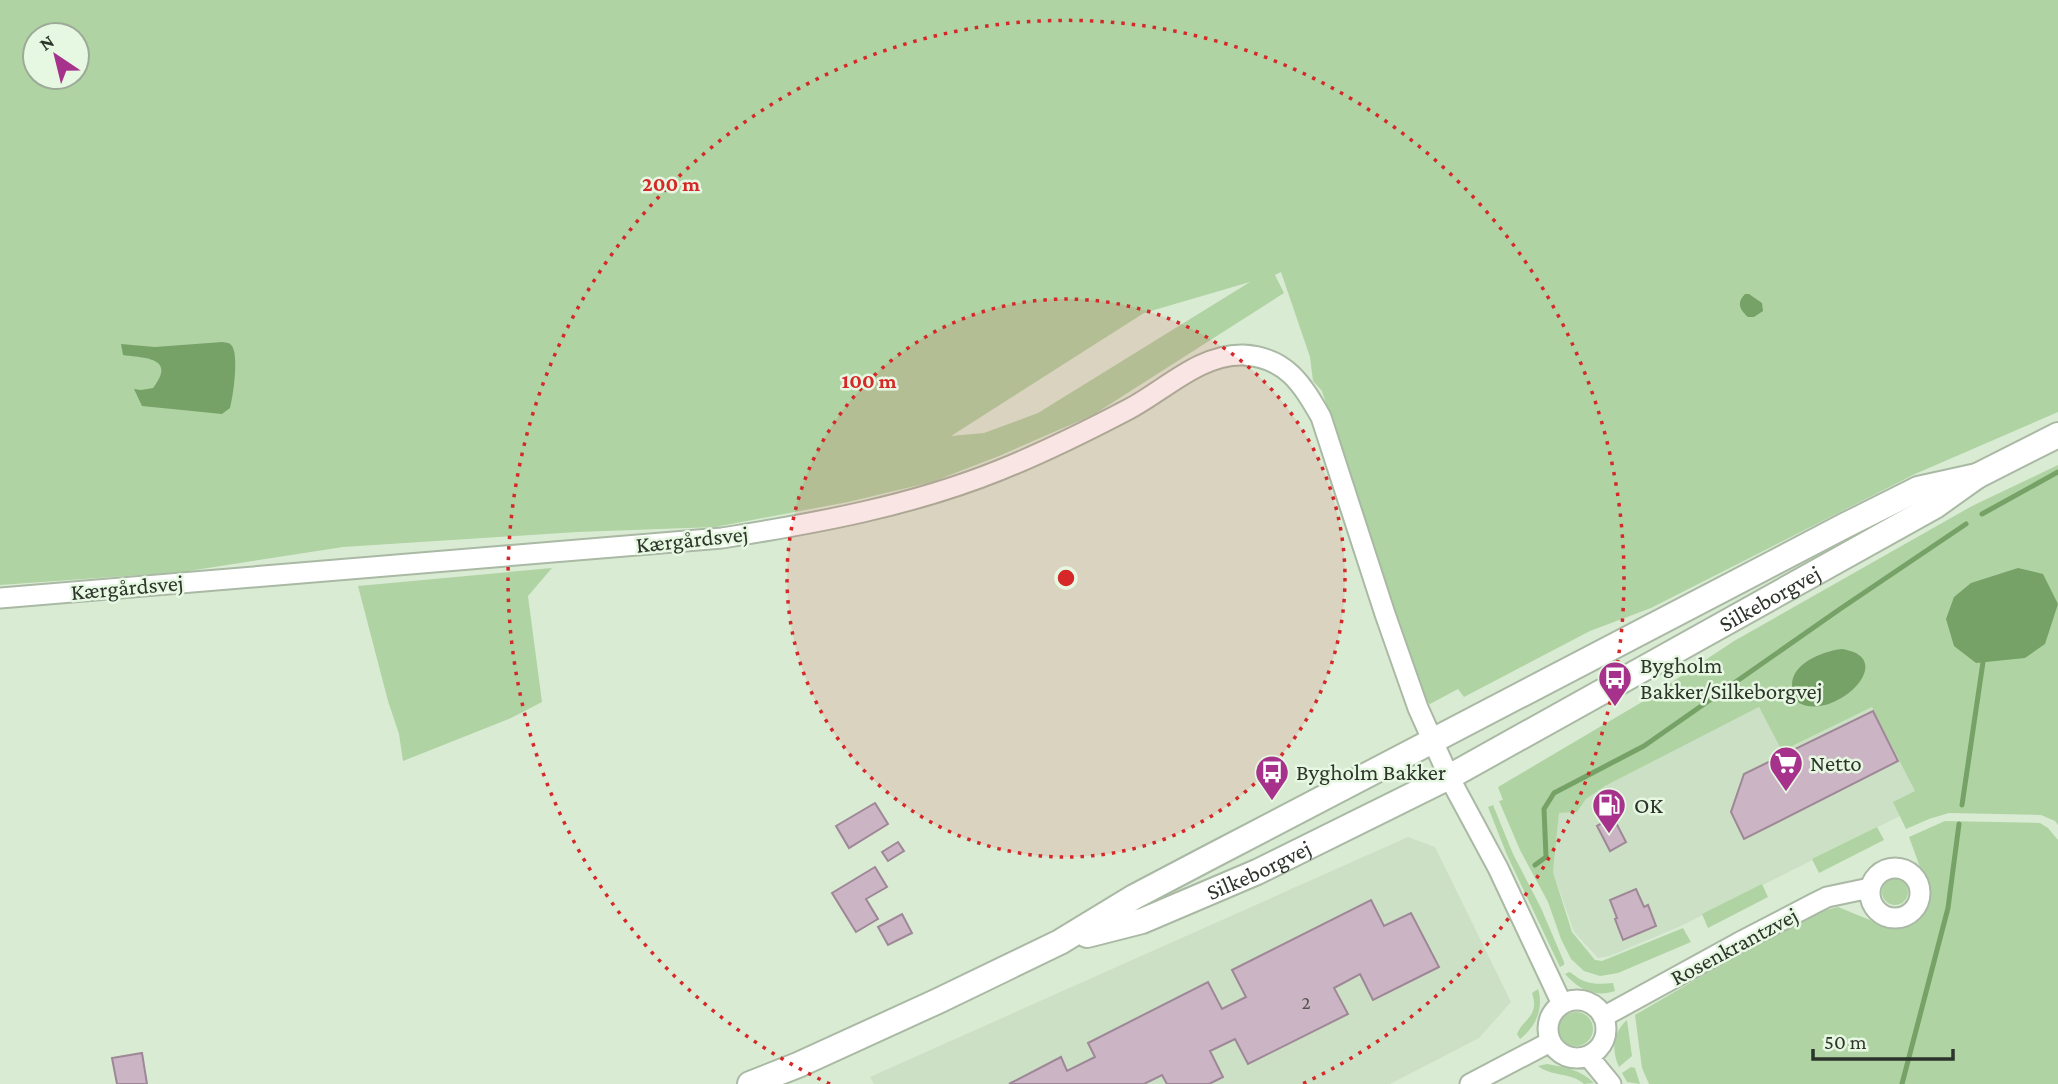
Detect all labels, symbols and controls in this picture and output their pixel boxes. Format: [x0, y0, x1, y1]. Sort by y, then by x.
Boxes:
north arrow [21, 21, 91, 91]
text: N [35, 30, 58, 55]
text: 200 m [642, 172, 700, 196]
text: 100 m [841, 369, 897, 393]
street label: Kærgårdsvej [634, 520, 750, 558]
street label: Silkeborgvej [1714, 560, 1825, 637]
centre of rings [1054, 566, 1078, 590]
street label: Kærgårdsvej [70, 569, 184, 605]
place label: Bygholm Bakker/Silkeborgvej [1640, 652, 1822, 704]
bus stop icon: Bygholm Bakker/Silkeborgvej [1596, 659, 1634, 708]
supermarket icon: Netto [1767, 744, 1805, 793]
place label: Netto [1810, 750, 1862, 776]
bus stop icon: Bygholm Bakker [1253, 753, 1291, 802]
place label: Bygholm Bakker [1296, 759, 1446, 785]
fuel station icon: OK [1590, 786, 1628, 835]
place label: OK [1634, 792, 1663, 818]
street label: Silkeborgvej [1202, 835, 1315, 905]
street label: Rosenkrantzvej [1666, 902, 1802, 990]
house number: 2 [1301, 992, 1311, 1013]
scale bar [1813, 1018, 1953, 1062]
text: 50 m [1824, 1030, 1867, 1054]

